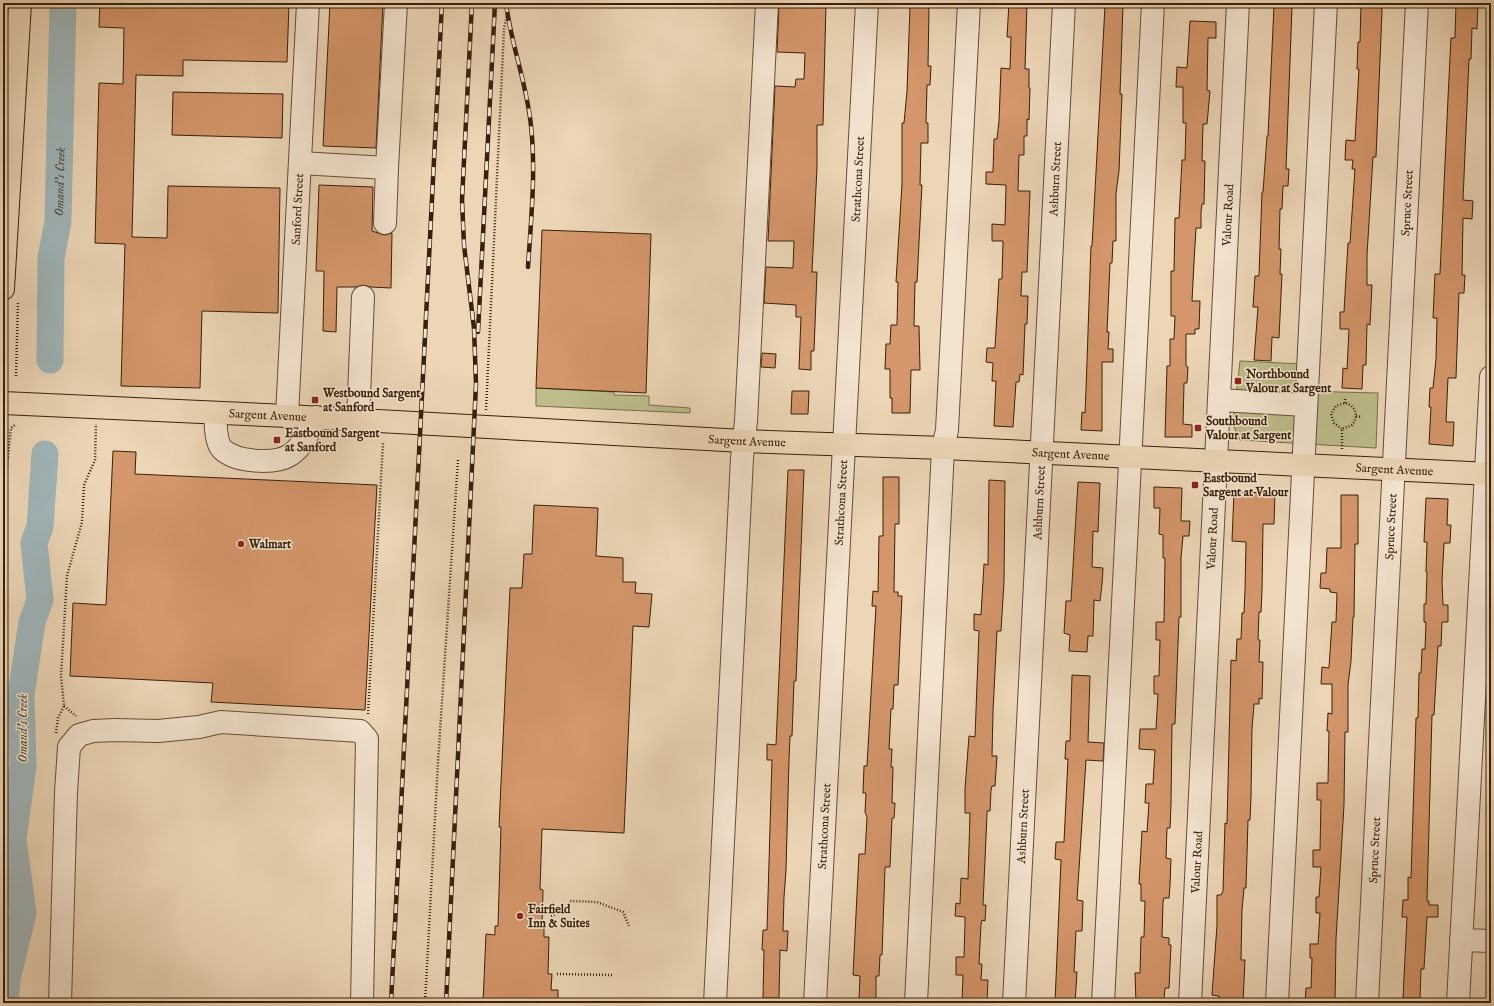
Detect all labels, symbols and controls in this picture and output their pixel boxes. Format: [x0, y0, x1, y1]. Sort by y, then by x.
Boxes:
street label: Strathcona Street [849, 136, 868, 222]
street label: Ashburn Street [1046, 141, 1065, 218]
water label: Omand's Creek [51, 146, 70, 216]
street label: Spruce Street [1398, 169, 1417, 237]
street label: Sanford Street [289, 173, 307, 246]
street label: Valour Road [1219, 183, 1237, 247]
place label: Northbound Valour at Sargent [1245, 367, 1332, 397]
marker: Northbound Valour at Sargent [1233, 376, 1243, 386]
place label: Westbound Sargent at Sanford [322, 386, 421, 415]
marker: Westbound Sargent at Sanford [310, 395, 320, 405]
street label: Sargent Avenue [229, 406, 307, 425]
place label: Southbound Valour at Sargent [1205, 414, 1292, 444]
marker: Southbound Valour at Sargent [1193, 423, 1203, 433]
place label: Eastbound Sargent at Sanford [285, 426, 380, 455]
street label: Sargent Avenue [708, 432, 787, 451]
marker: Eastbound Sargent at Sanford [272, 435, 282, 445]
street label: Sargent Avenue [1032, 445, 1110, 464]
street label: Strathcona Street [832, 459, 851, 546]
street label: Sargent Avenue [1355, 461, 1434, 479]
street label: Ashburn Street [1030, 465, 1049, 541]
place label: Eastbound Sargent at Valour [1203, 471, 1289, 501]
marker: Eastbound Sargent at Valour [1190, 480, 1200, 490]
street label: Spruce Street [1382, 493, 1400, 560]
street label: Valour Road [1204, 506, 1222, 571]
place label: Walmart [248, 537, 292, 552]
marker: Walmart [236, 539, 246, 549]
water label: Omand's Creek [15, 693, 32, 763]
street label: Strathcona Street [815, 783, 834, 870]
street label: Ashburn Street [1014, 789, 1033, 865]
street label: Spruce Street [1366, 817, 1384, 884]
street label: Valour Road [1188, 830, 1206, 895]
place label: Fairfield Inn & Suites [528, 902, 590, 931]
marker: Fairfield Inn & Suites [515, 911, 525, 921]

